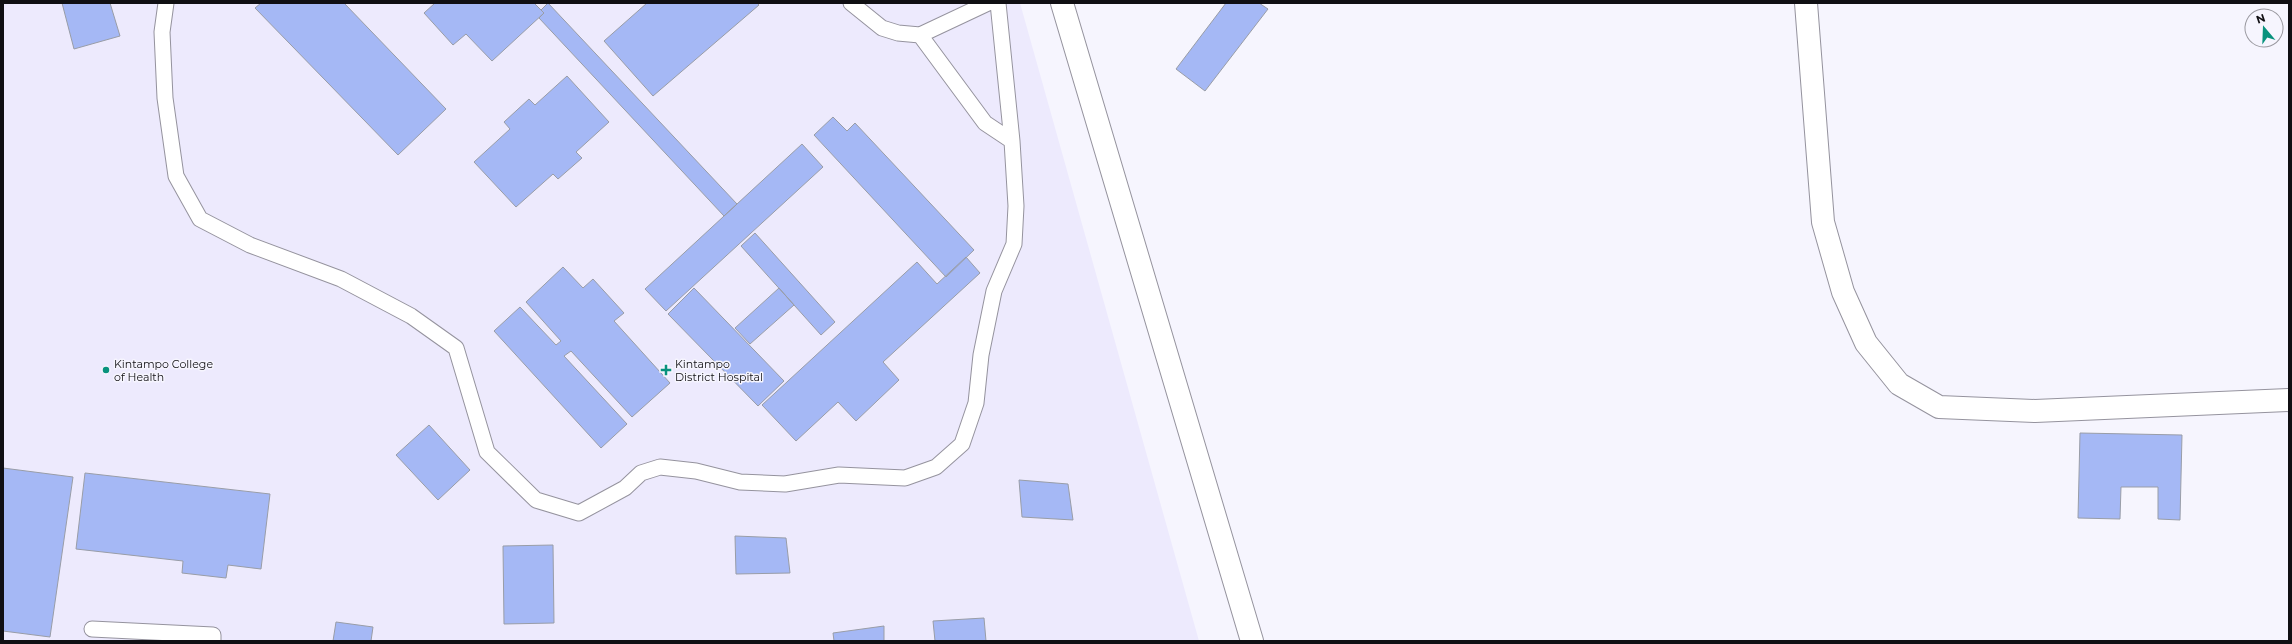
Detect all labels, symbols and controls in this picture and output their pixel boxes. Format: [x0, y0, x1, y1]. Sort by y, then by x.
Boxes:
north arrow [2244, 8, 2284, 48]
text: N [2254, 10, 2267, 27]
place label: Kintampo College of Health [114, 357, 213, 384]
place label: Kintampo District Hospital [675, 357, 763, 384]
marker: Kintampo District Hospital [660, 364, 672, 376]
marker: Kintampo College of Health [101, 365, 111, 375]

